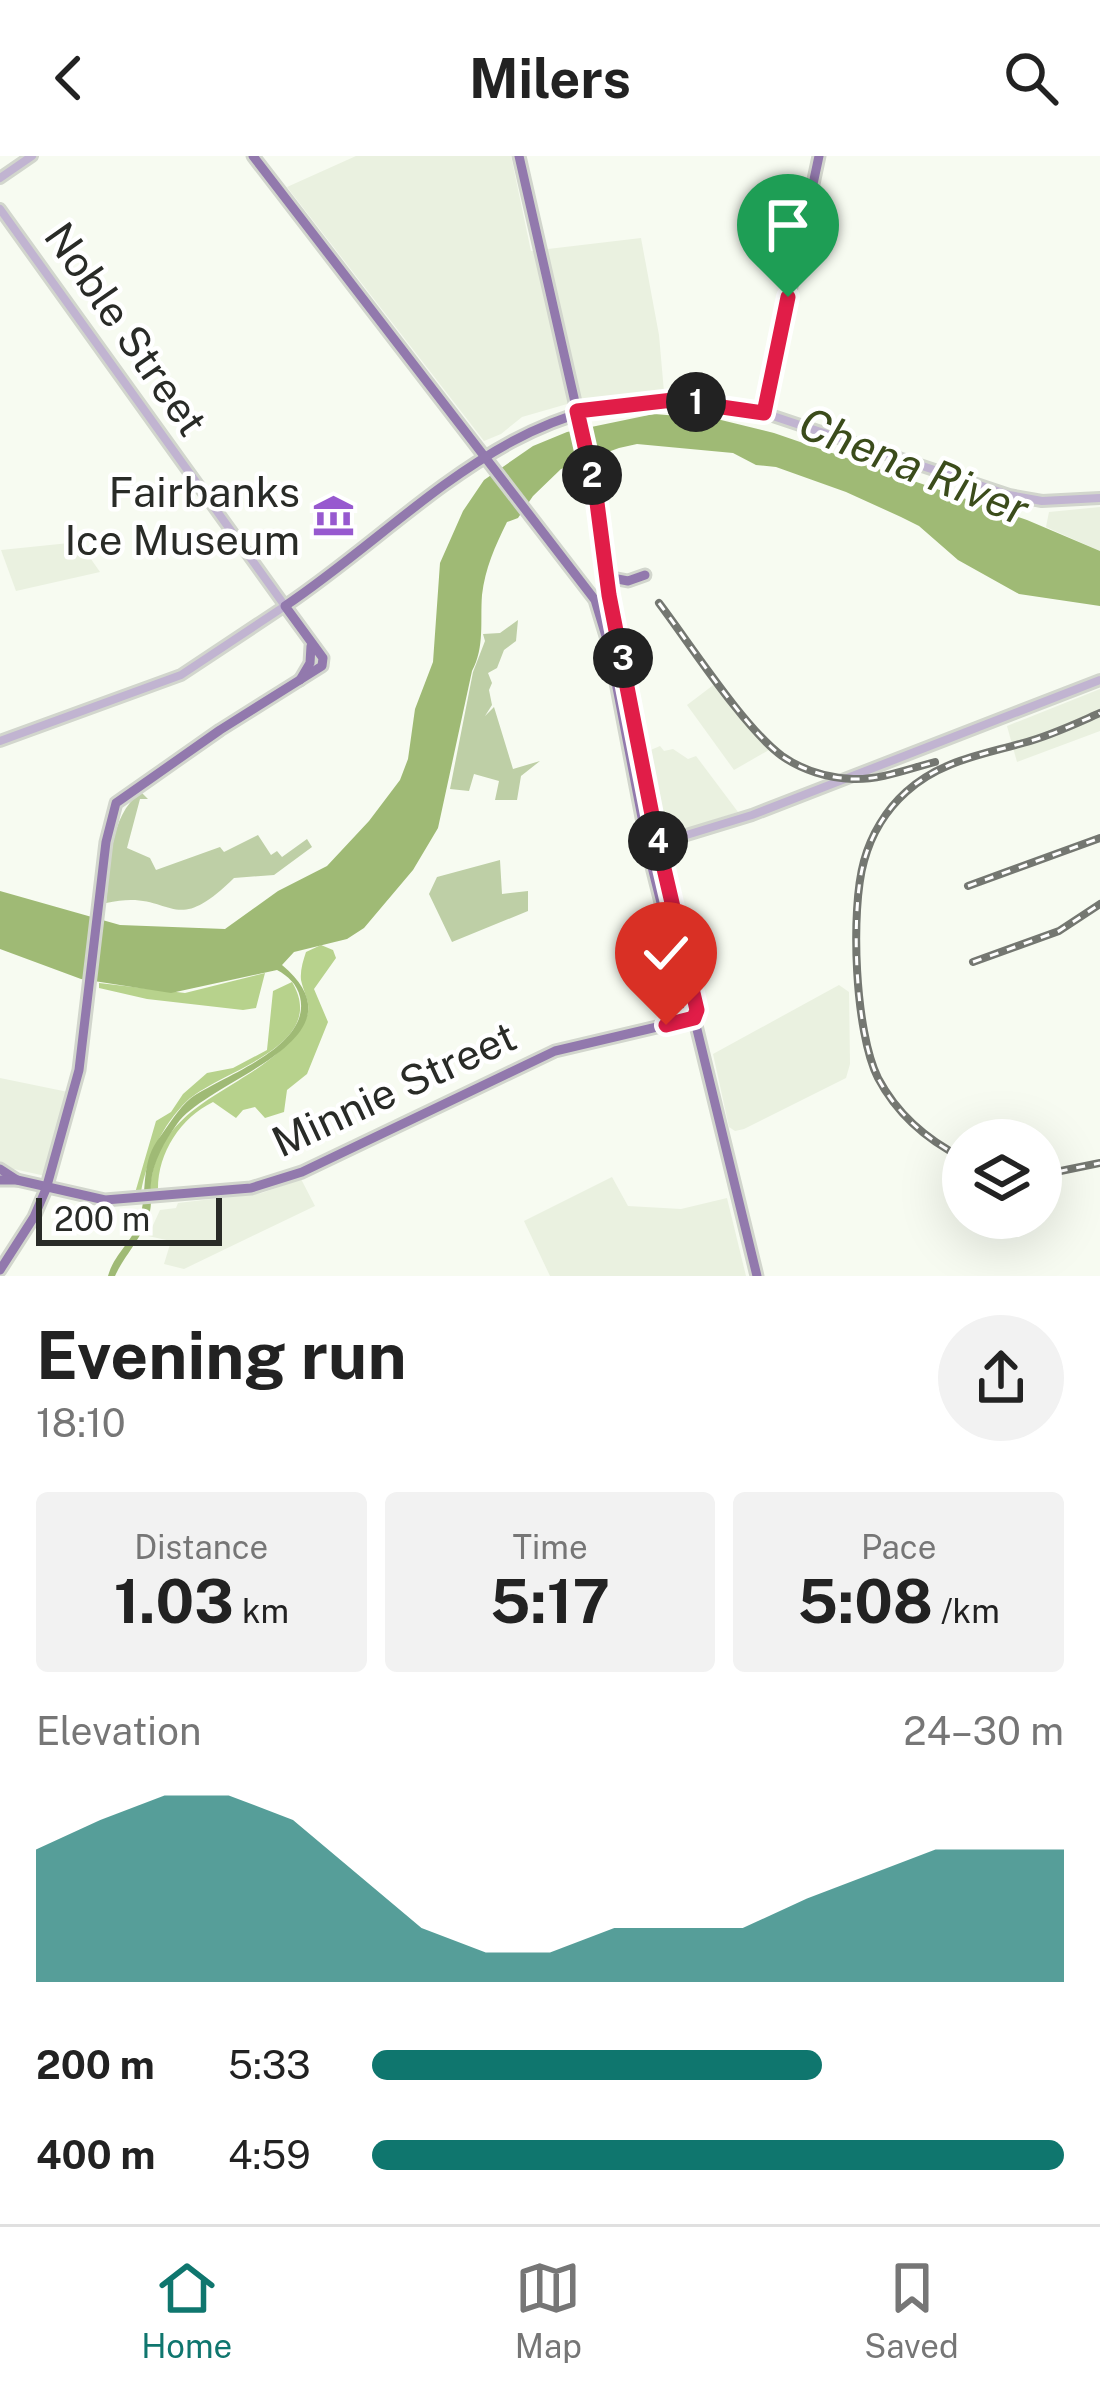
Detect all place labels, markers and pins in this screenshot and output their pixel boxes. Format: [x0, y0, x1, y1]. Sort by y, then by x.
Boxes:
pin [737, 174, 839, 297]
pin: 1 [666, 372, 726, 432]
pin: 2 [562, 445, 622, 505]
place label: Fairbanks Ice Museum [64, 467, 300, 564]
museum icon: Fairbanks Ice Museum [311, 493, 357, 539]
pin: 3 [593, 628, 653, 688]
pin: 4 [628, 811, 688, 871]
pin [615, 902, 717, 1025]

